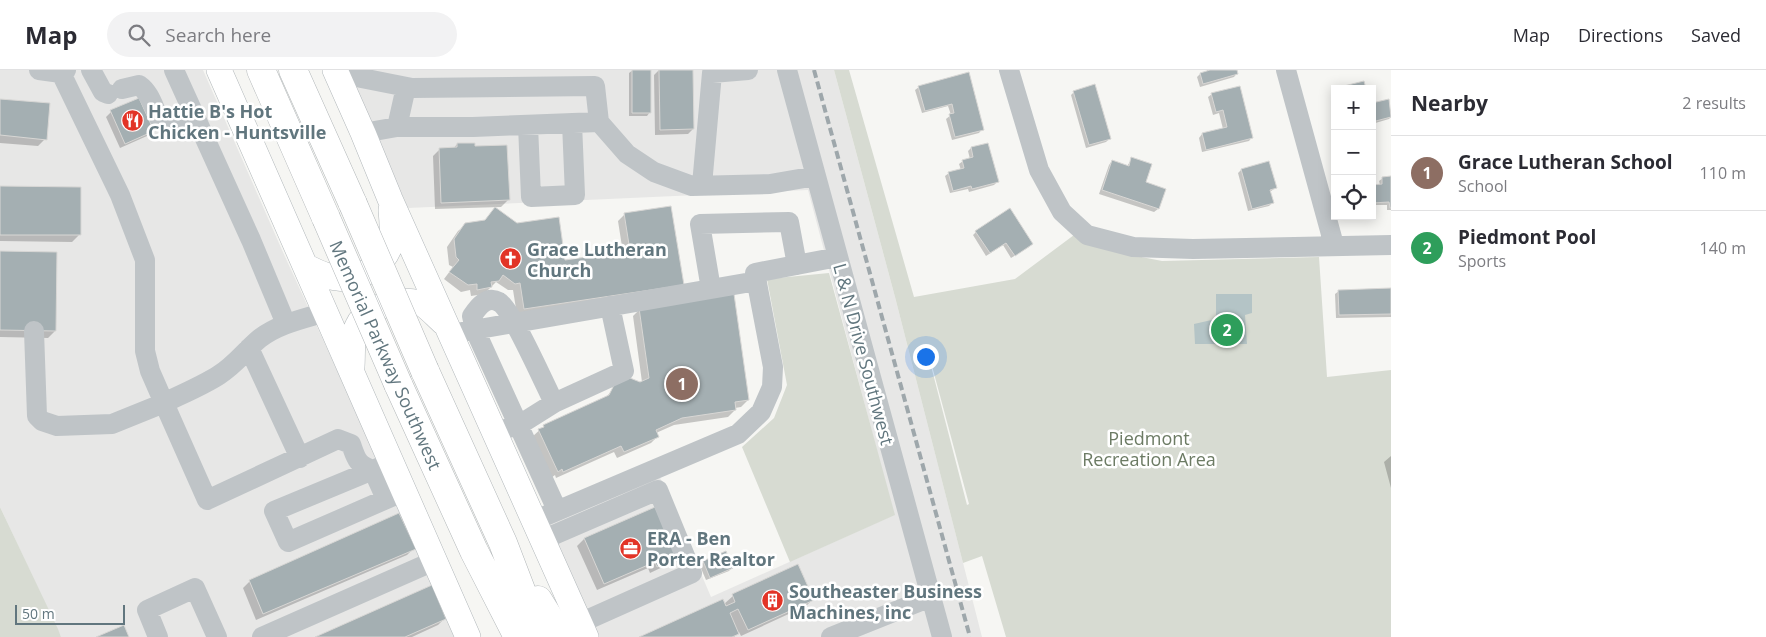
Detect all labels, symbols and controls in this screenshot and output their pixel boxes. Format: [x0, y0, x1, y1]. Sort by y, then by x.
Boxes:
search box [107, 12, 457, 57]
text: Map [25, 18, 77, 51]
icon: search [125, 21, 153, 49]
text: Search here [165, 22, 271, 48]
text: Map [1513, 23, 1550, 47]
text: Directions [1578, 23, 1663, 47]
text: Saved [1691, 23, 1741, 47]
map controls [1331, 85, 1376, 220]
button: + [1331, 85, 1376, 130]
text: Nearby [1411, 89, 1488, 117]
text: 2 results [1682, 92, 1746, 114]
place label: Hattie B's Hot Chicken - Huntsville [148, 99, 326, 144]
restaurant icon: Hattie B's Hot Chicken - Huntsville [120, 109, 144, 133]
button: − [1331, 130, 1376, 175]
text: Grace Lutheran School [1458, 149, 1673, 175]
text: 1 [1422, 162, 1432, 184]
text: 110 m [1700, 162, 1746, 184]
button: locate [1331, 175, 1376, 220]
text: School [1458, 175, 1508, 197]
text: Piedmont Pool [1458, 224, 1596, 250]
street label: Memorial Parkway Southwest [325, 237, 447, 473]
place label: Grace Lutheran Church [527, 237, 667, 282]
text: 2 [1422, 237, 1432, 259]
text: 140 m [1700, 237, 1746, 259]
church icon: Grace Lutheran Church [499, 247, 523, 271]
text: Sports [1458, 250, 1506, 272]
street label: L & N Drive Southwest [828, 261, 900, 447]
pin: 2 [1211, 311, 1243, 349]
your location [913, 344, 939, 370]
pin: 1 [666, 365, 698, 403]
park label: Piedmont Recreation Area [1082, 426, 1216, 471]
place label: ERA - Ben Porter Realtor [647, 526, 775, 571]
office icon: ERA - Ben Porter Realtor [619, 536, 643, 560]
place label: Southeaster Business Machines, inc [789, 579, 982, 624]
building icon: Southeaster Business Machines, inc [761, 589, 785, 613]
scale bar [15, 602, 125, 625]
text: 50 m [22, 604, 55, 623]

